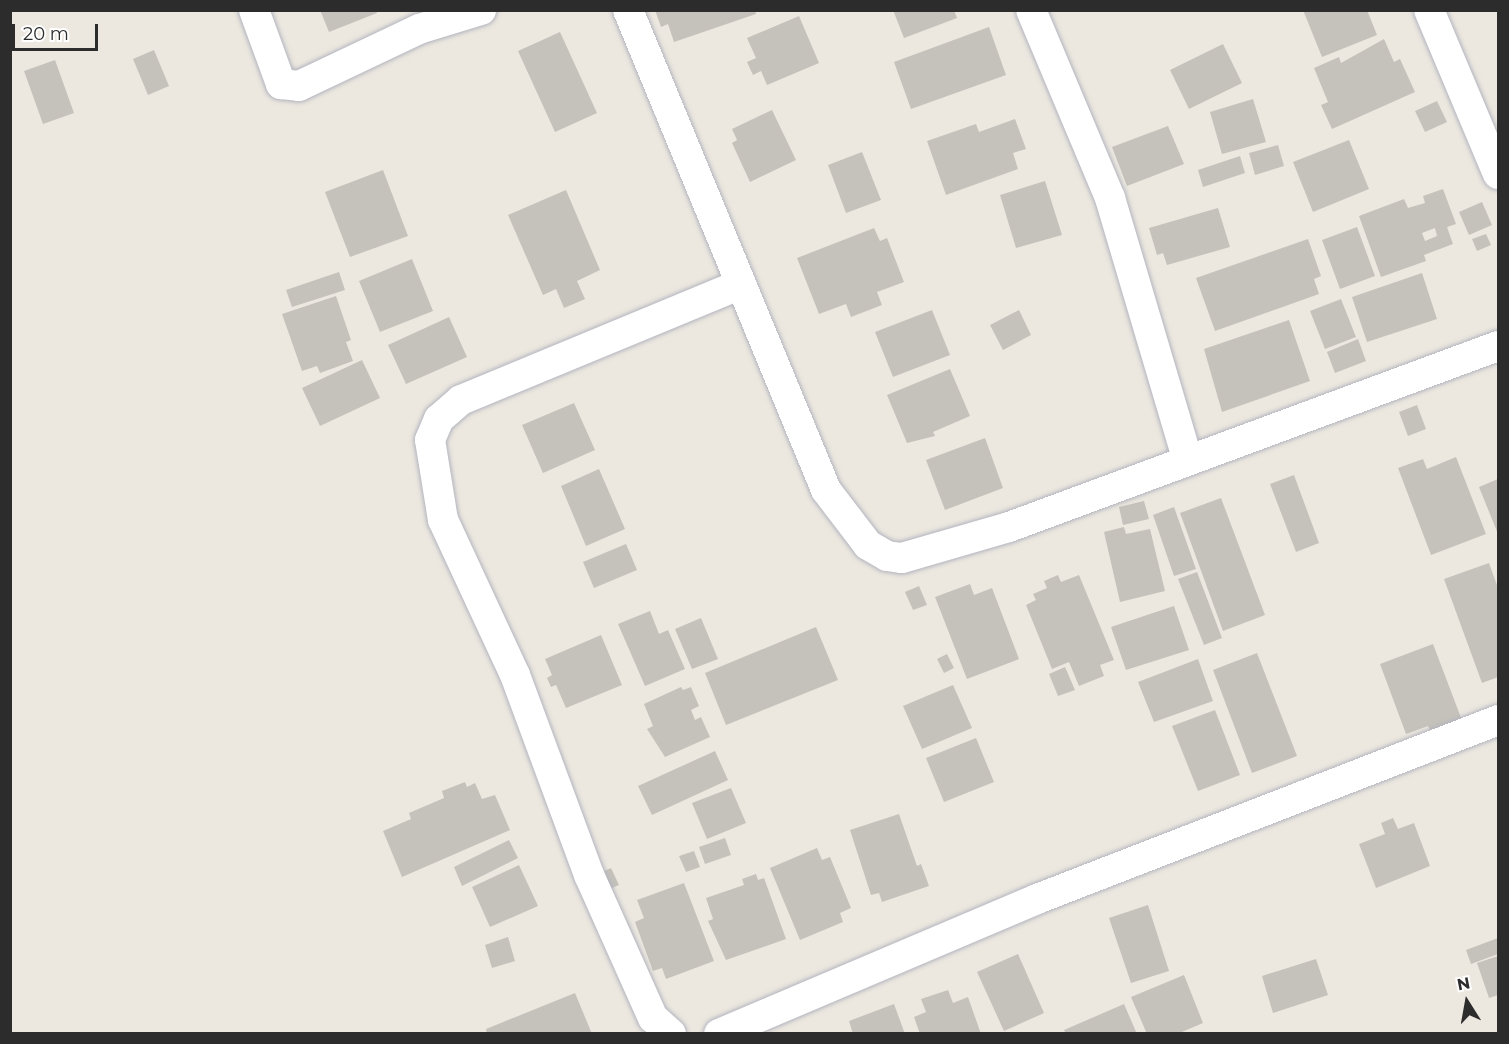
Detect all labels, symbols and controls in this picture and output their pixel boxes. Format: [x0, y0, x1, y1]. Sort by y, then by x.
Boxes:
scale bar [15, 12, 100, 50]
text: 20 m [23, 23, 69, 45]
north arrow [1437, 972, 1497, 1032]
text: N [1455, 973, 1472, 994]

